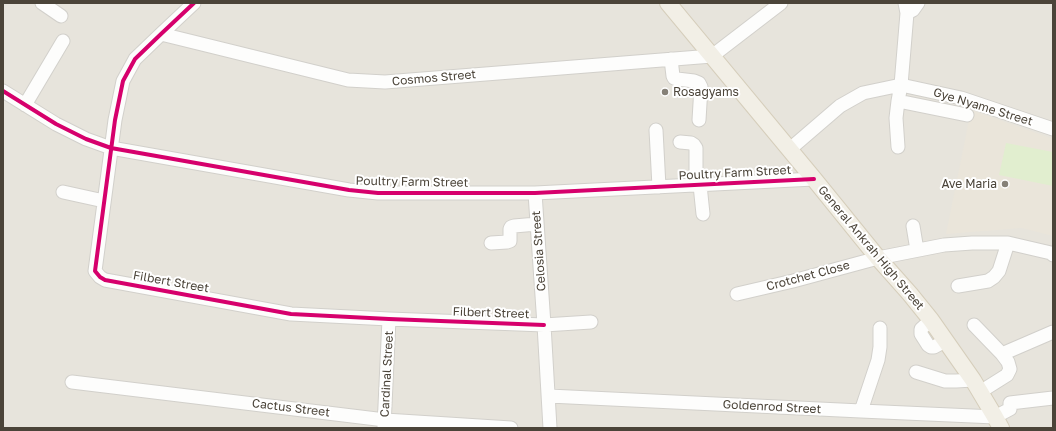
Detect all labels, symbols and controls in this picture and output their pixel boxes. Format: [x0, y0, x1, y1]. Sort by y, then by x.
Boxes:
street label: Cosmos Street [391, 67, 477, 89]
place label: Rosagyams [673, 85, 739, 99]
street label: Gye Nyame Street [932, 85, 1034, 129]
marker: Rosagyams [660, 87, 670, 97]
street label: Poultry Farm Street [678, 163, 792, 183]
street label: Poultry Farm Street [355, 174, 469, 190]
place label: Ave Maria [941, 177, 997, 191]
marker: Ave Maria [1000, 179, 1010, 189]
street label: General Ankrah High Street [815, 183, 927, 313]
street label: Celosia Street [529, 210, 549, 292]
street label: Crotchet Close [765, 258, 851, 294]
street label: Filbert Street [132, 268, 210, 296]
street label: Filbert Street [452, 304, 530, 322]
street label: Cardinal Street [378, 330, 396, 418]
street label: Cactus Street [251, 396, 331, 420]
street label: Goldenrod Street [722, 397, 822, 417]

